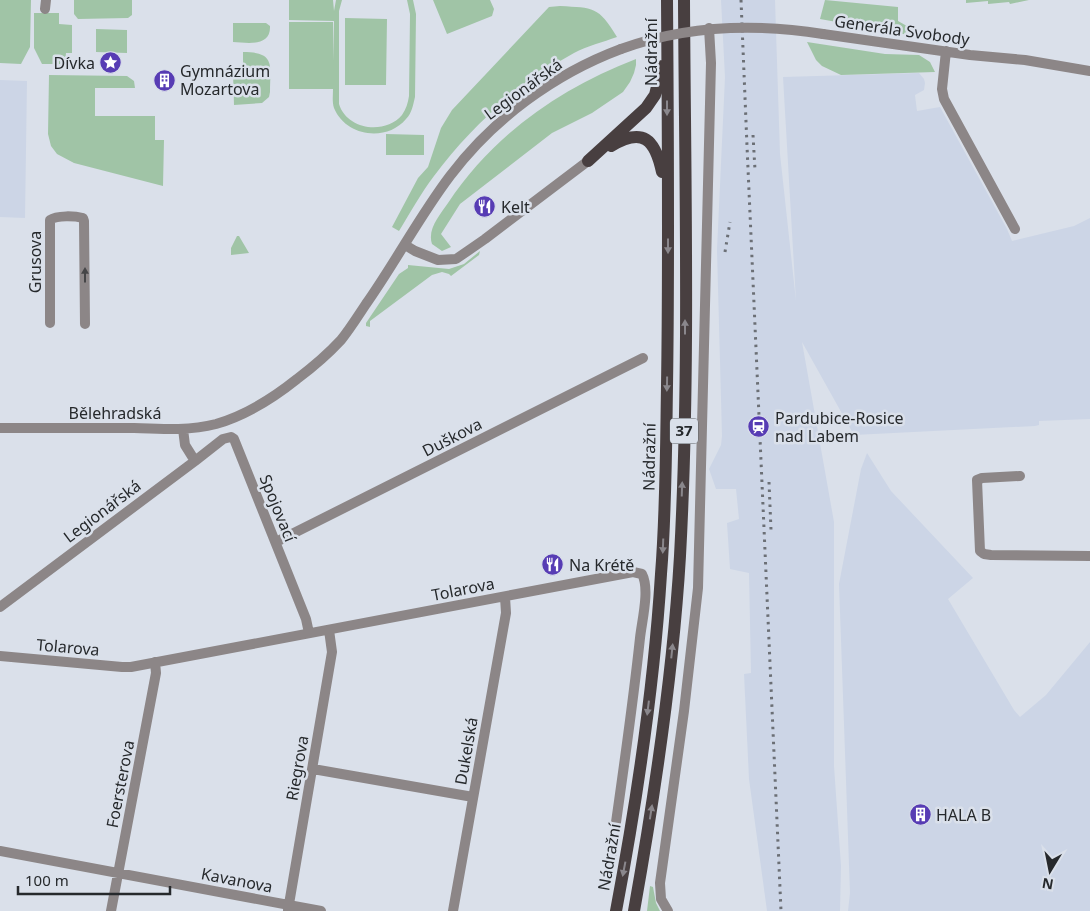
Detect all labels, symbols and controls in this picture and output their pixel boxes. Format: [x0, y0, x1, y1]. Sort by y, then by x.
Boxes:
street label: Generála Svobody [833, 10, 972, 50]
street label: Nádražní [640, 17, 662, 86]
place icon: Dívka [99, 51, 123, 75]
place label: Dívka [54, 52, 95, 74]
street label: Legionářská [479, 53, 567, 125]
place label: Gymnázium Mozartova [180, 60, 270, 100]
building icon: Gymnázium Mozartova [152, 68, 176, 92]
one-way arrow [663, 100, 671, 116]
restaurant icon: Kelt [473, 195, 497, 219]
place label: Kelt [501, 196, 530, 218]
street label: Grusova [24, 231, 46, 293]
one-way arrow [664, 238, 672, 254]
one-way arrow [81, 267, 89, 283]
one-way arrow [681, 318, 689, 334]
one-way arrow [663, 376, 671, 392]
street label: Bělehradská [69, 402, 161, 424]
place label: Pardubice-Rosice nad Labem [775, 407, 904, 447]
street label: Duškova [418, 413, 486, 461]
station icon: Pardubice-Rosice nad Labem [747, 415, 771, 439]
road number: 37 [670, 418, 698, 444]
street label: Nádražní [637, 422, 661, 491]
street label: Spojovací [255, 471, 302, 546]
street label: Legionářská [59, 475, 145, 547]
one-way arrow [678, 481, 686, 497]
one-way arrow [658, 539, 666, 555]
restaurant icon: Na Krétě [541, 553, 565, 577]
place label: Na Krétě [569, 554, 634, 576]
street label: Tolarova [430, 572, 496, 606]
street label: Tolarova [36, 633, 100, 661]
one-way arrow [668, 643, 676, 659]
one-way arrow [644, 700, 652, 716]
street label: Dukelská [449, 715, 483, 787]
street label: Riegrova [280, 734, 314, 802]
street label: Foersterova [101, 738, 139, 830]
building icon: HALA B [908, 803, 932, 827]
one-way arrow [647, 804, 655, 820]
place label: HALA B [936, 804, 991, 826]
street label: Nádražní [592, 821, 626, 892]
north arrow [1025, 846, 1075, 896]
one-way arrow [619, 861, 627, 877]
street label: Kavanova [199, 862, 275, 898]
scale bar [18, 864, 170, 896]
text: 100 m [25, 870, 69, 890]
text: N [1040, 874, 1055, 895]

